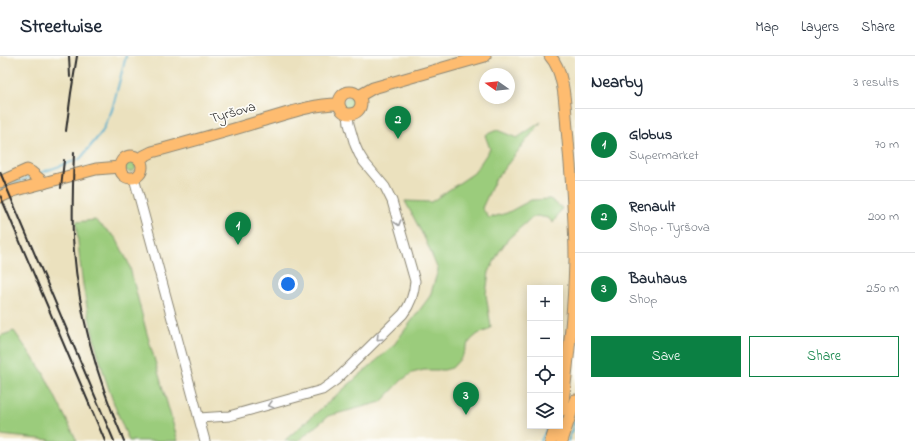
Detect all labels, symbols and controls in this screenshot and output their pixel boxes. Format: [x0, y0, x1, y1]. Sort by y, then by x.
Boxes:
text: Streetwise [20, 14, 102, 41]
text: Map [755, 17, 779, 38]
text: Layers [801, 17, 839, 38]
text: Share [861, 17, 895, 38]
north arrow [479, 68, 515, 104]
text: Nearby [591, 70, 643, 95]
text: 3 results [853, 73, 899, 92]
street label: Tyršova [208, 97, 258, 130]
pin: 2 [385, 106, 411, 139]
text: Globus [629, 124, 672, 146]
text: 1 [602, 135, 606, 154]
text: 70 m [875, 135, 899, 154]
text: Supermarket [629, 146, 699, 165]
text: Renault [629, 196, 676, 218]
text: 2 [601, 207, 607, 226]
text: 200 m [868, 207, 899, 226]
pin: 1 [225, 212, 251, 245]
text: Shop · Tyršova [629, 218, 710, 237]
one-way arrow [394, 220, 402, 226]
text: Bauhaus [629, 268, 687, 290]
your location [278, 274, 298, 294]
text: 3 [601, 279, 607, 298]
text: 250 m [866, 279, 899, 298]
map controls [527, 285, 563, 429]
button: + [527, 285, 563, 321]
text: Shop [629, 290, 657, 309]
button: − [527, 321, 563, 357]
one-way arrow [376, 333, 384, 341]
button: Save [591, 336, 741, 377]
button: Share [749, 336, 899, 377]
button: locate [527, 357, 563, 393]
pin: 3 [453, 382, 479, 415]
button: layers [527, 393, 563, 429]
one-way arrow [268, 400, 275, 408]

